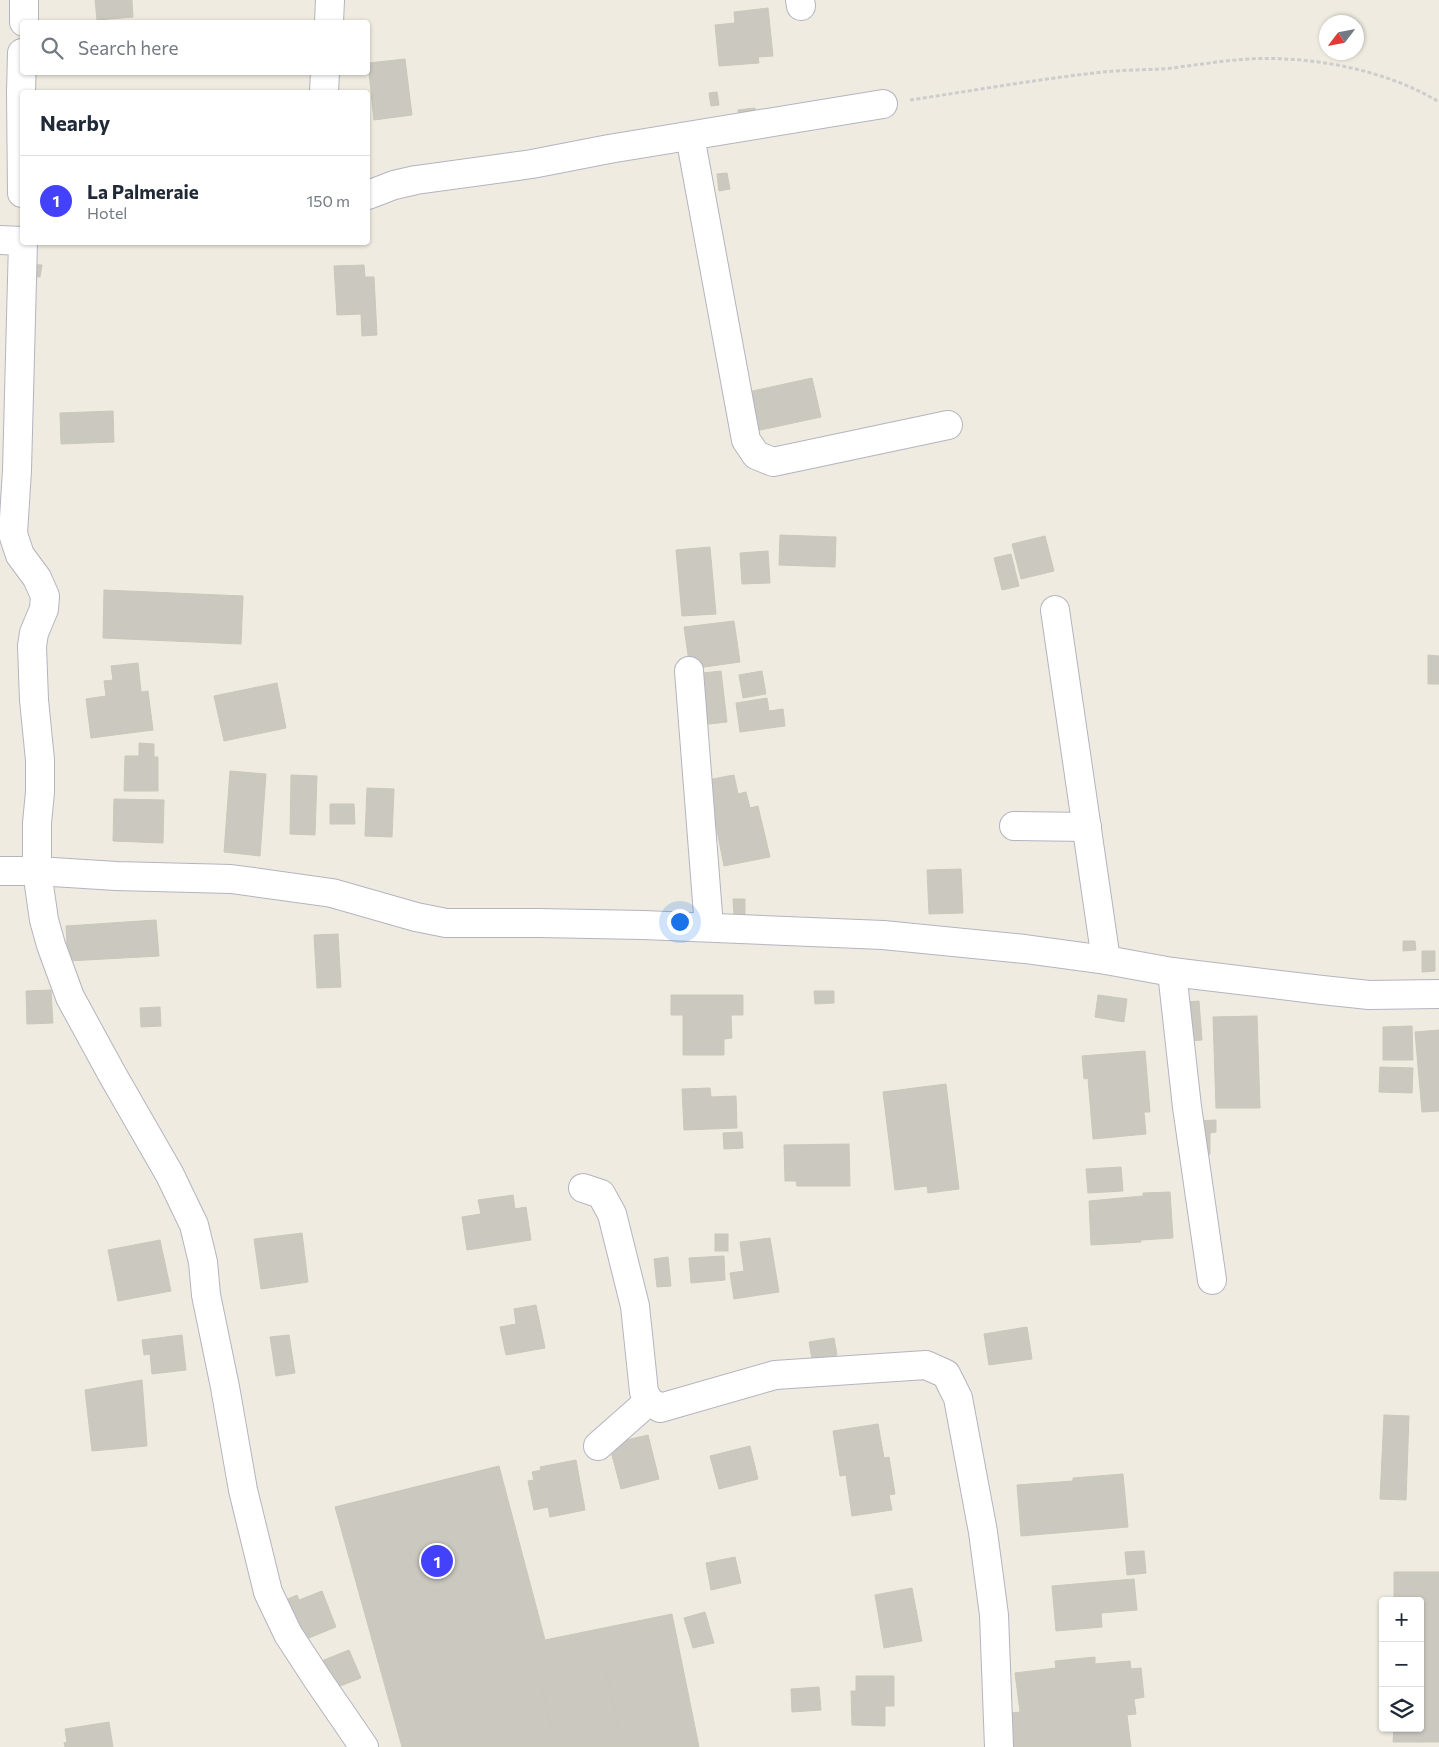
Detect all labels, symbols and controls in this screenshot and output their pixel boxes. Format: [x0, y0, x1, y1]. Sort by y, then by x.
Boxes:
north arrow [1319, 15, 1364, 60]
search box [20, 20, 370, 75]
icon: search [38, 34, 66, 62]
text: Search here [78, 36, 178, 59]
text: Nearby [40, 110, 110, 135]
text: La Palmeraie [87, 180, 199, 203]
text: 1 [52, 191, 60, 210]
text: 150 m [307, 191, 350, 210]
text: Hotel [87, 203, 127, 222]
your location [667, 909, 693, 935]
pin: 1 [421, 1542, 453, 1580]
map controls [1379, 1597, 1424, 1732]
button: + [1379, 1597, 1424, 1642]
button: − [1379, 1642, 1424, 1687]
button: layers [1379, 1687, 1424, 1732]

